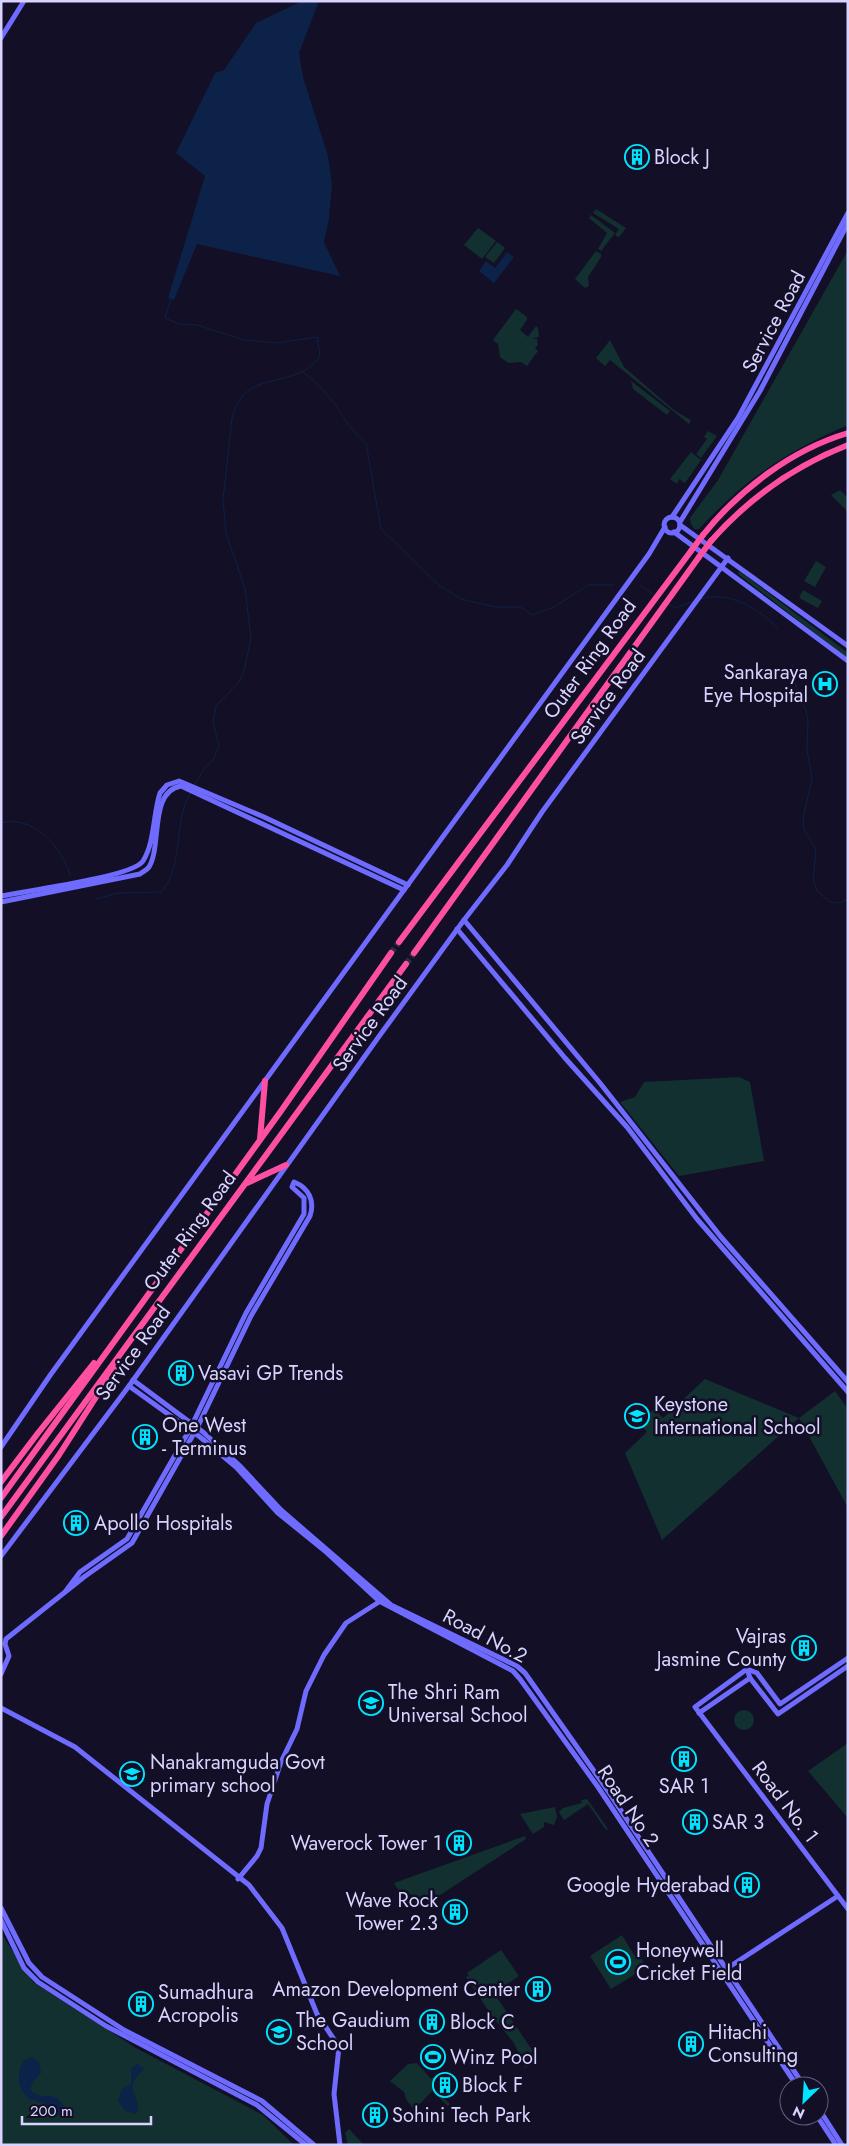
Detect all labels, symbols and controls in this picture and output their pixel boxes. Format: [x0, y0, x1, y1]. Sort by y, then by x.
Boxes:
place label: Block J [654, 143, 710, 172]
building icon: Block J [624, 144, 650, 170]
street label: Service Road [735, 266, 813, 378]
street label: Outer Ring Road [537, 593, 643, 725]
street label: Service Road [563, 643, 653, 751]
place label: Sankaraya Eye Hospital [703, 658, 808, 710]
hospital icon: Sankaraya Eye Hospital [812, 671, 838, 697]
street label: Service Road [325, 970, 415, 1078]
street label: Outer Ring Road [137, 1165, 243, 1297]
street label: Service Road [88, 1299, 178, 1407]
place label: Vasavi GP Trends [198, 1359, 343, 1388]
building icon: Vasavi GP Trends [168, 1360, 194, 1386]
place label: Keystone International School [654, 1390, 821, 1442]
school or university icon: Keystone International School [624, 1403, 650, 1429]
place label: One West - Terminus [162, 1411, 247, 1463]
building icon: One West - Terminus [132, 1424, 158, 1450]
place label: Apollo Hospitals [94, 1509, 233, 1538]
building icon: Apollo Hospitals [63, 1510, 89, 1536]
street label: Road No.2 [438, 1602, 532, 1670]
place label: Vajras Jasmine County [654, 1622, 786, 1674]
building icon: Vajras Jasmine County [791, 1635, 817, 1661]
place label: The Shri Ram Universal School [388, 1678, 528, 1730]
school or university icon: The Shri Ram Universal School [358, 1690, 384, 1716]
building icon: SAR 1 [671, 1746, 697, 1772]
place label: Nanakramguda Govt primary school [150, 1748, 325, 1800]
street label: Road No. 1 [745, 1755, 825, 1849]
street label: Road No 2 [590, 1759, 666, 1853]
school or university icon: Nanakramguda Govt primary school [119, 1761, 145, 1787]
place label: SAR 1 [659, 1772, 709, 1801]
place label: SAR 3 [712, 1808, 764, 1837]
building icon: SAR 3 [682, 1809, 708, 1835]
place label: Waverock Tower 1 [291, 1829, 442, 1858]
building icon: Waverock Tower 1 [446, 1830, 472, 1856]
place label: Google Hyderabad [567, 1871, 730, 1900]
building icon: Google Hyderabad [734, 1872, 760, 1898]
place label: Wave Rock Tower 2.3 [345, 1886, 438, 1938]
building icon: Wave Rock Tower 2.3 [442, 1899, 468, 1925]
place label: Honeywell Cricket Field [636, 1936, 742, 1988]
sports icon: Honeywell Cricket Field [605, 1949, 631, 1975]
place label: Amazon Development Center [272, 1975, 520, 2004]
building icon: Amazon Development Center [525, 1976, 551, 2002]
place label: Sumadhura Acropolis [158, 1978, 254, 2030]
building icon: Sumadhura Acropolis [128, 1991, 154, 2017]
place label: The Gaudium School [296, 2006, 410, 2058]
place label: Block C [450, 2008, 515, 2037]
building icon: Block C [419, 2009, 445, 2035]
place label: Hitachi Consulting [708, 2018, 798, 2070]
school or university icon: The Gaudium School [266, 2019, 292, 2045]
building icon: Hitachi Consulting [678, 2031, 704, 2057]
place label: Winz Pool [450, 2043, 538, 2072]
sports icon: Winz Pool [420, 2044, 446, 2070]
place label: Block F [462, 2071, 523, 2100]
building icon: Block F [432, 2072, 458, 2098]
north arrow [779, 2076, 829, 2126]
scale bar [22, 2094, 151, 2126]
text: 200 m [30, 2100, 73, 2122]
place label: Sohini Tech Park [392, 2101, 531, 2130]
text: N [789, 2101, 808, 2124]
building icon: Sohini Tech Park [362, 2102, 388, 2128]

